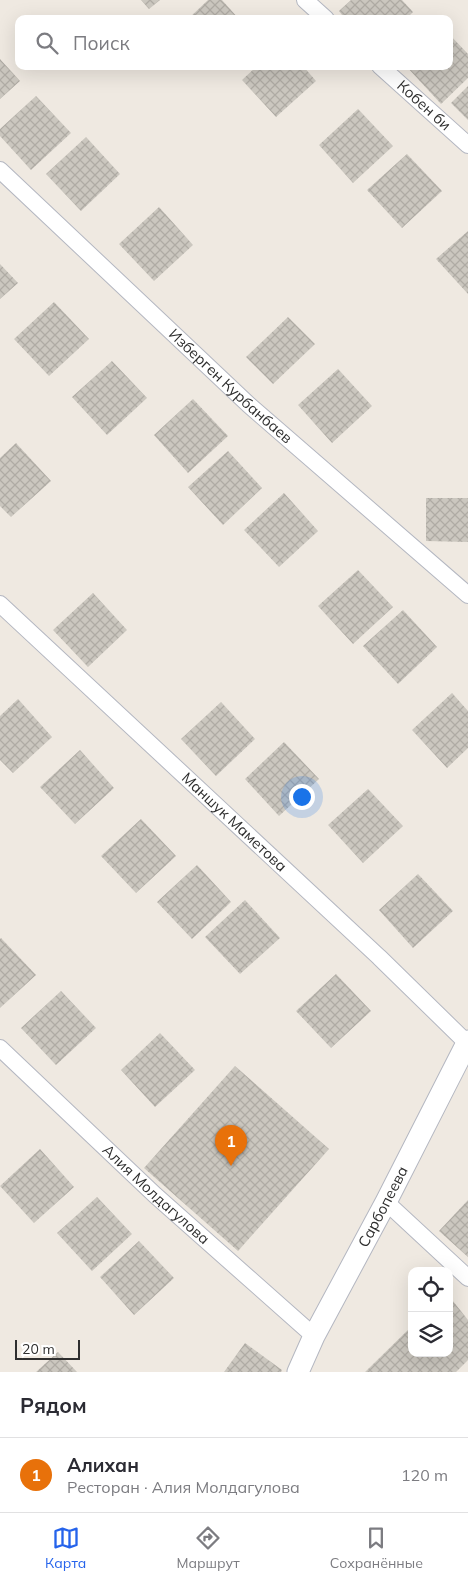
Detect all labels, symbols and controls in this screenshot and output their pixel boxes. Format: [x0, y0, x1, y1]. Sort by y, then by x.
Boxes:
search box [15, 15, 453, 70]
icon: search [33, 29, 61, 57]
text: Поиск [73, 31, 130, 55]
street label: Кобен би [393, 76, 455, 134]
street label: Изберген Курбанбаев [165, 324, 297, 447]
street label: Маншук Маметова [178, 768, 291, 875]
your location [289, 784, 315, 810]
pin: 1 [215, 1125, 247, 1166]
street label: Алия Молдагулова [99, 1140, 214, 1248]
street label: Сарбопеева [354, 1163, 412, 1250]
map controls [408, 1267, 453, 1357]
button: locate [408, 1267, 453, 1312]
button: layers [408, 1312, 453, 1357]
scale bar [15, 1337, 80, 1360]
text: 20 m [22, 1340, 55, 1358]
text: Рядом [20, 1392, 87, 1418]
text: Алихан [67, 1453, 139, 1477]
text: 1 [31, 1465, 41, 1485]
text: 120 m [401, 1465, 448, 1485]
text: Ресторан · Алия Молдагулова [67, 1477, 300, 1497]
tab: Карта [45, 1524, 86, 1572]
tab: Маршрут [177, 1524, 240, 1572]
tab: Сохранённые [330, 1524, 423, 1572]

